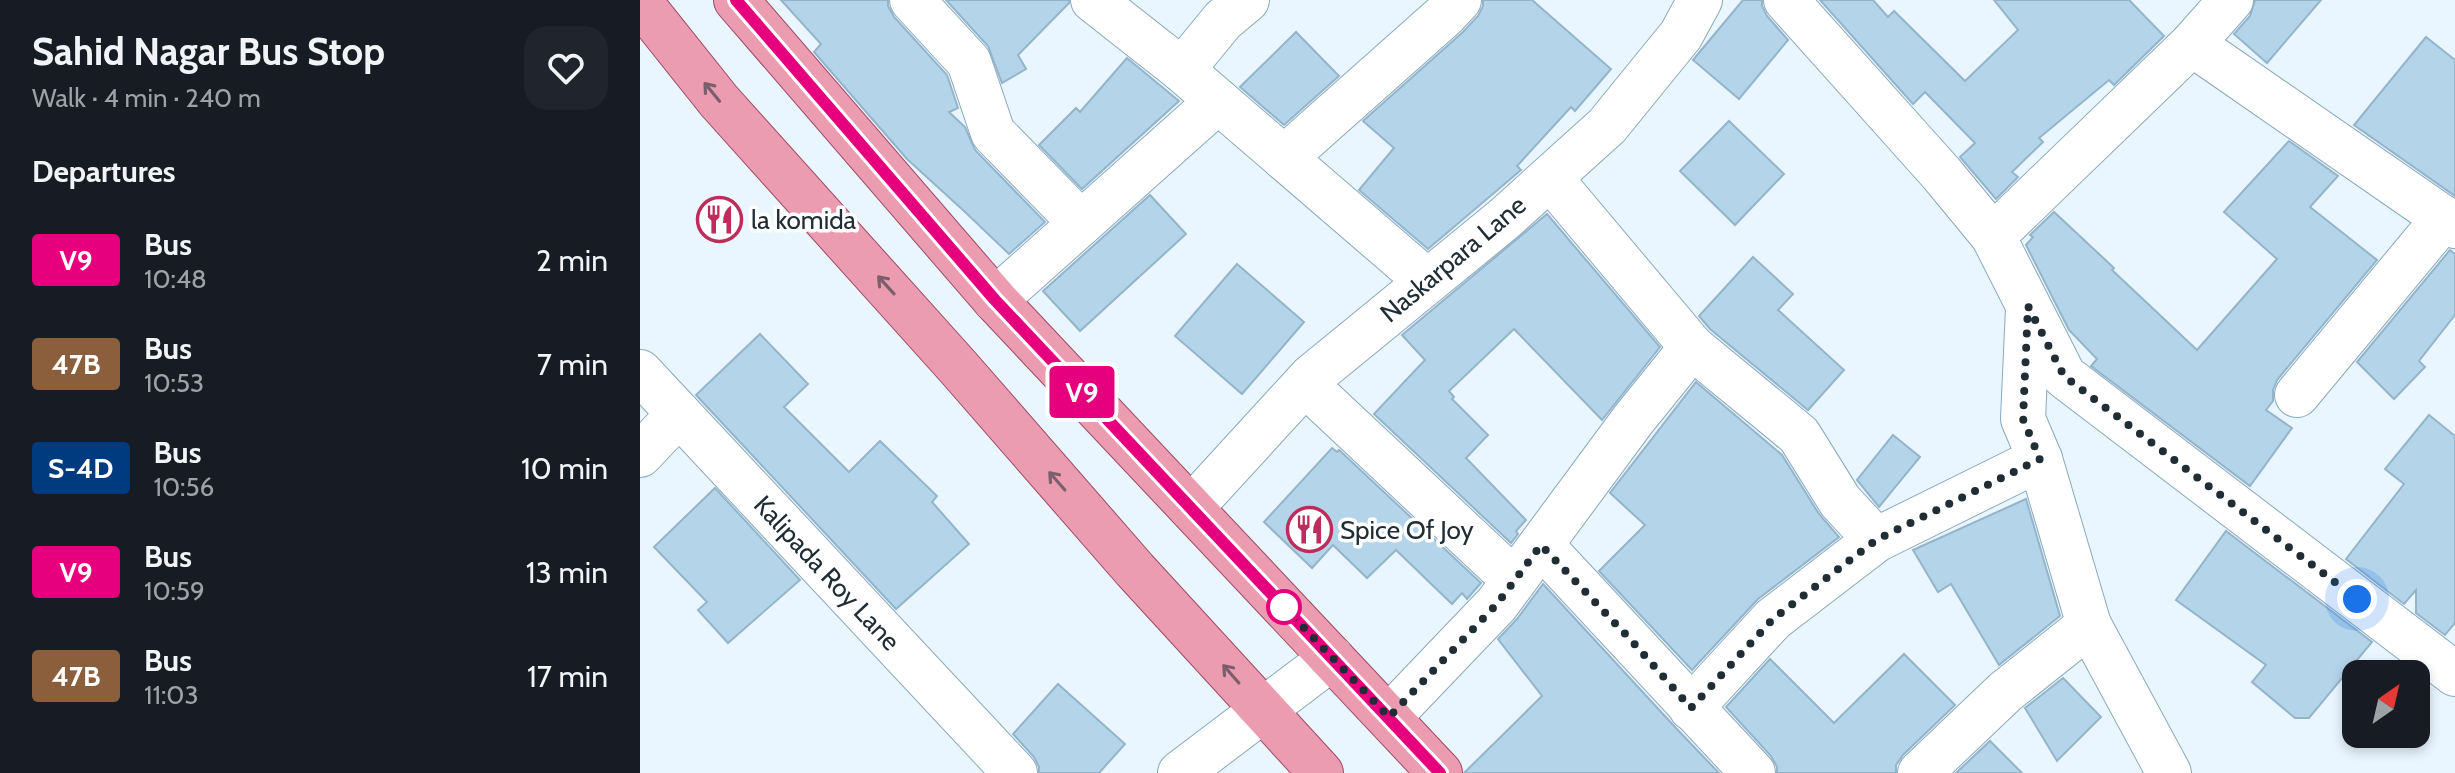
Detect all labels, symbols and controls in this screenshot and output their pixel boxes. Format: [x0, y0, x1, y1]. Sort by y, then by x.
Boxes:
button: heart [524, 26, 608, 110]
text: Sahid Nagar Bus Stop [32, 28, 385, 75]
text: Walk · 4 min · 240 m [32, 82, 261, 114]
one-way arrow [703, 82, 721, 103]
text: Departures [32, 153, 176, 190]
street label: Naskarpara Lane [1374, 189, 1532, 329]
restaurant icon: la komida [696, 196, 744, 244]
place label: la komida [751, 204, 857, 236]
text: Bus [144, 226, 192, 263]
text: 2 min [536, 242, 608, 279]
text: V9 [59, 243, 93, 277]
text: 10:48 [144, 263, 207, 295]
one-way arrow [877, 276, 895, 296]
text: Bus [144, 330, 192, 367]
text: 7 min [537, 346, 608, 383]
text: 47B [51, 347, 101, 381]
line badge: V9 [1046, 366, 1118, 418]
text: 10:53 [144, 367, 204, 399]
text: V9 [1065, 375, 1099, 409]
text: Bus [154, 434, 201, 471]
text: 10 min [521, 450, 608, 487]
text: S-4D [48, 451, 114, 485]
text: 10:56 [154, 471, 214, 503]
one-way arrow [1049, 471, 1067, 491]
street label: Kalipada Roy Lane [747, 489, 907, 657]
restaurant icon: Spice Of Joy [1285, 506, 1333, 554]
place label: Spice Of Joy [1340, 514, 1474, 546]
text: Bus [144, 538, 192, 575]
text: 13 min [526, 554, 608, 591]
text: V9 [59, 555, 93, 589]
text: 10:59 [144, 575, 205, 607]
your location [2337, 579, 2377, 619]
unlabelled marker [1267, 590, 1301, 624]
text: Bus [144, 642, 192, 679]
text: 17 min [527, 658, 608, 695]
text: 47B [51, 659, 101, 693]
north arrow [2342, 660, 2430, 748]
map controls [2342, 660, 2430, 748]
one-way arrow [1222, 665, 1240, 685]
text: 11:03 [144, 679, 199, 711]

